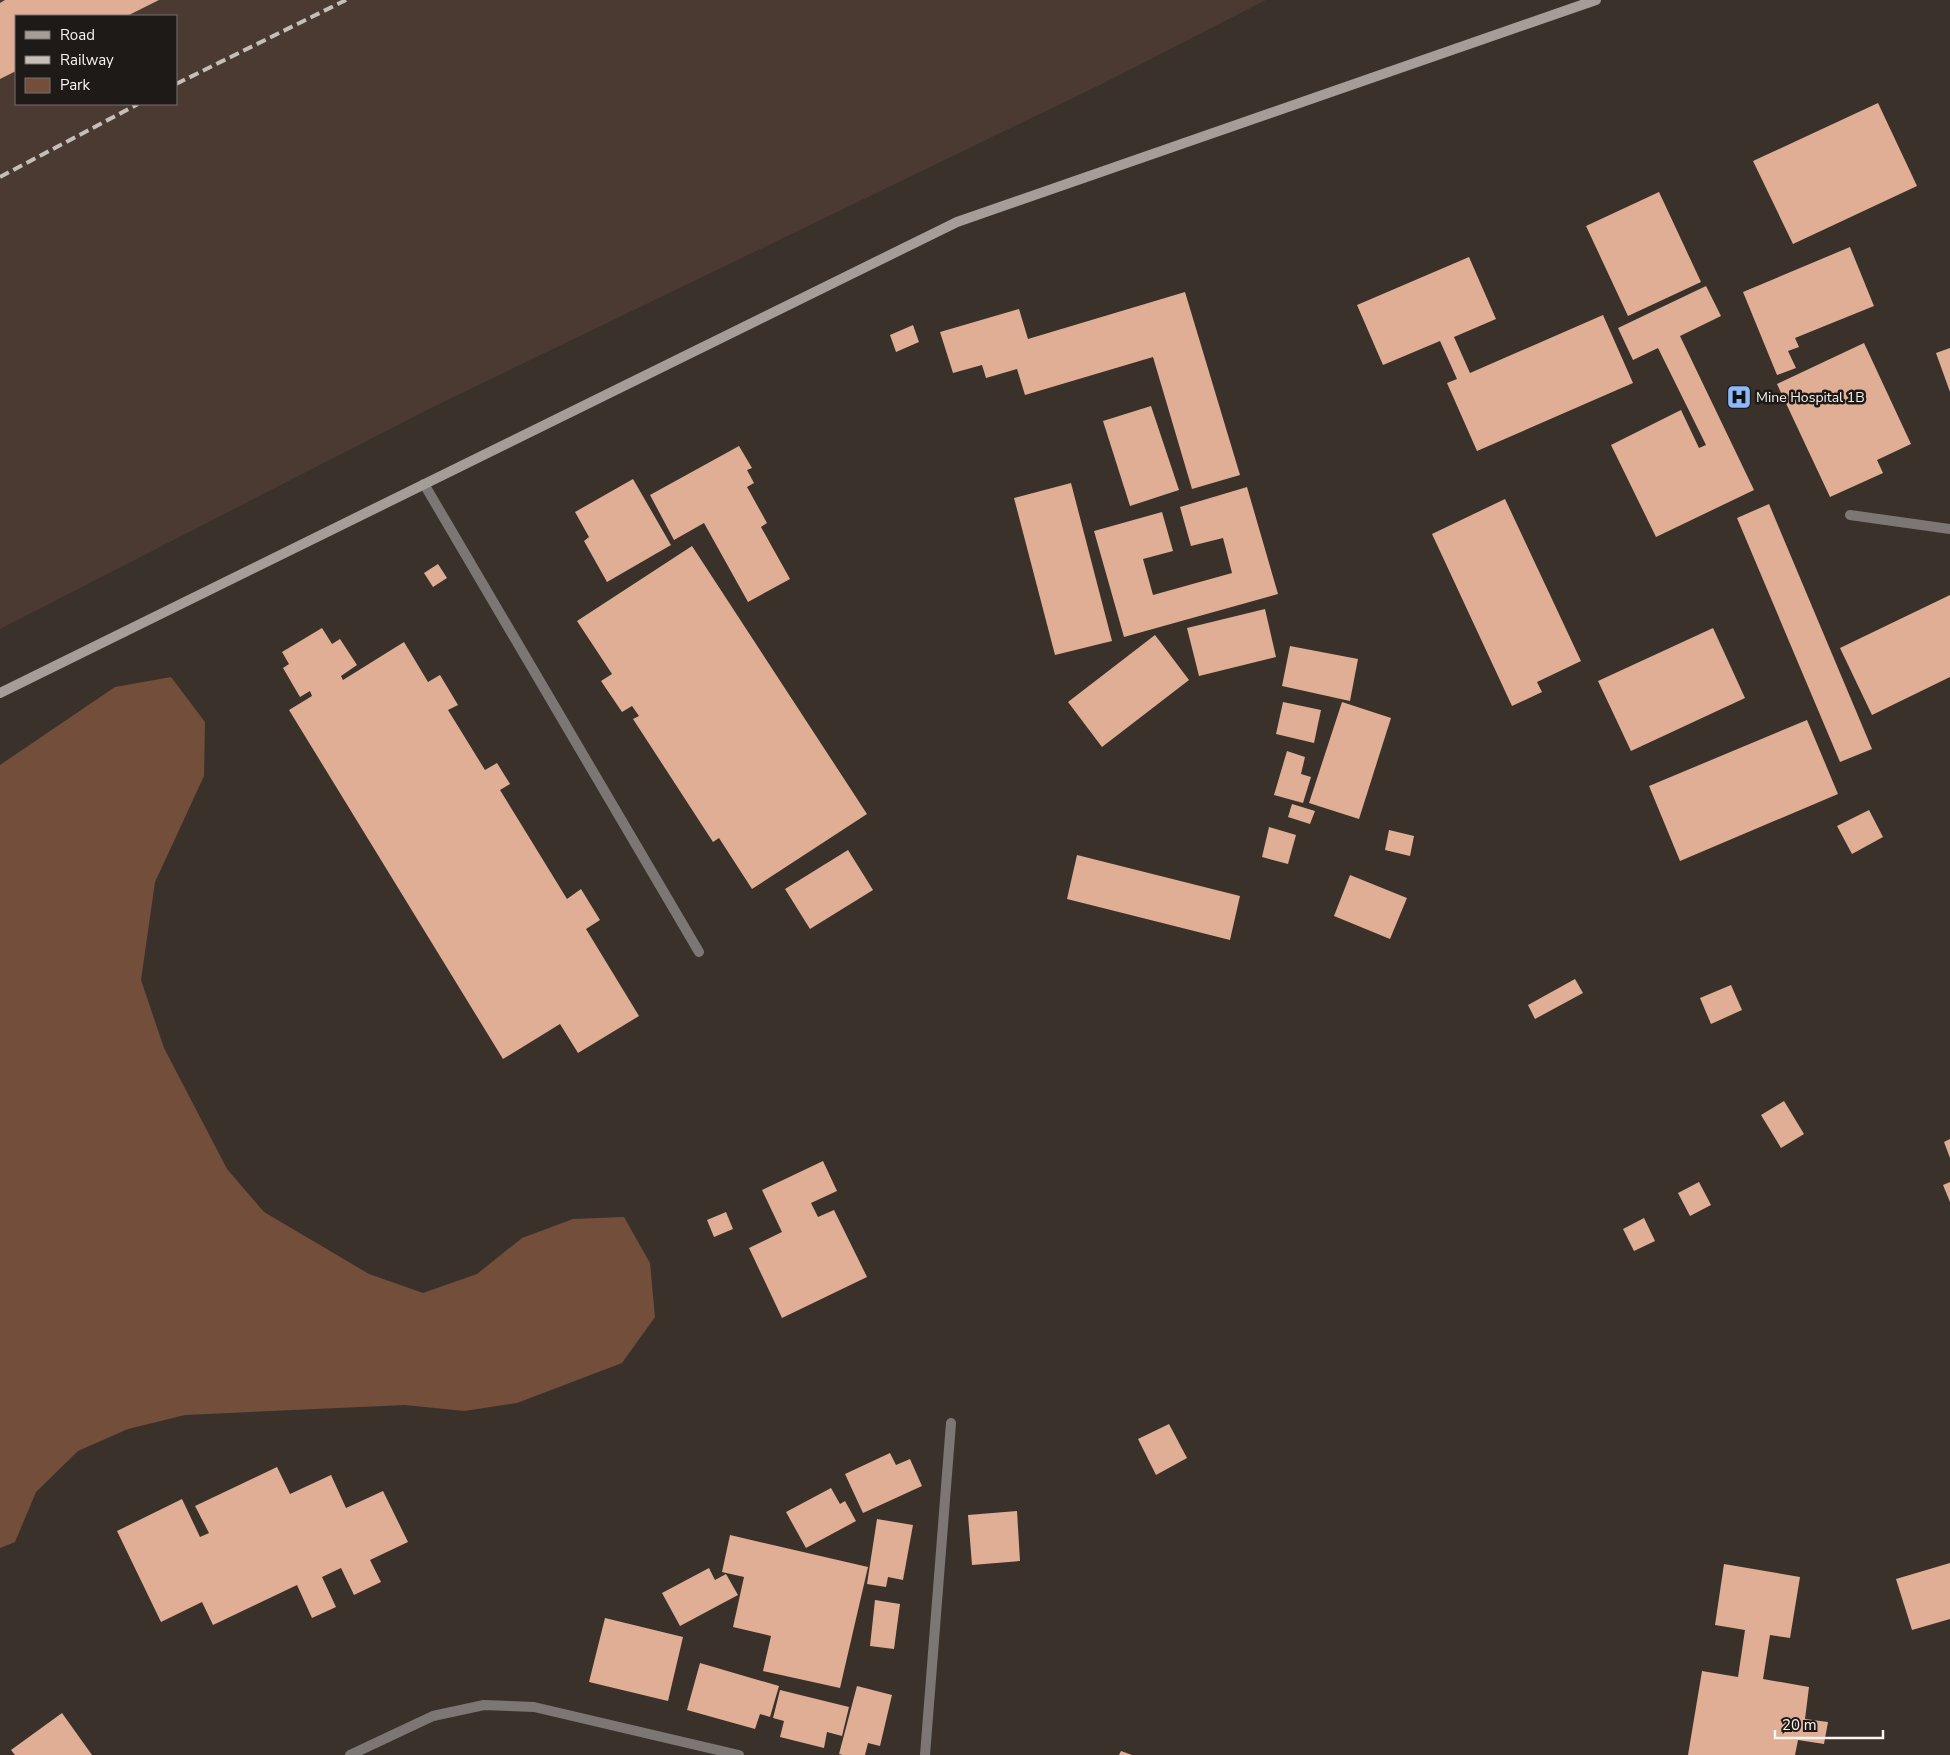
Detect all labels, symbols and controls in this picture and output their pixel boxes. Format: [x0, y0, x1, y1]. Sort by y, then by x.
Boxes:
legend [15, 15, 178, 105]
text: Road [60, 25, 95, 45]
text: Railway [60, 50, 114, 70]
text: Park [60, 75, 90, 95]
hospital icon: Mine Hospital 1B [1726, 384, 1752, 410]
place label: Mine Hospital 1B [1756, 388, 1865, 407]
scale bar [1775, 1708, 1882, 1740]
text: 20 m [1782, 1715, 1817, 1735]

